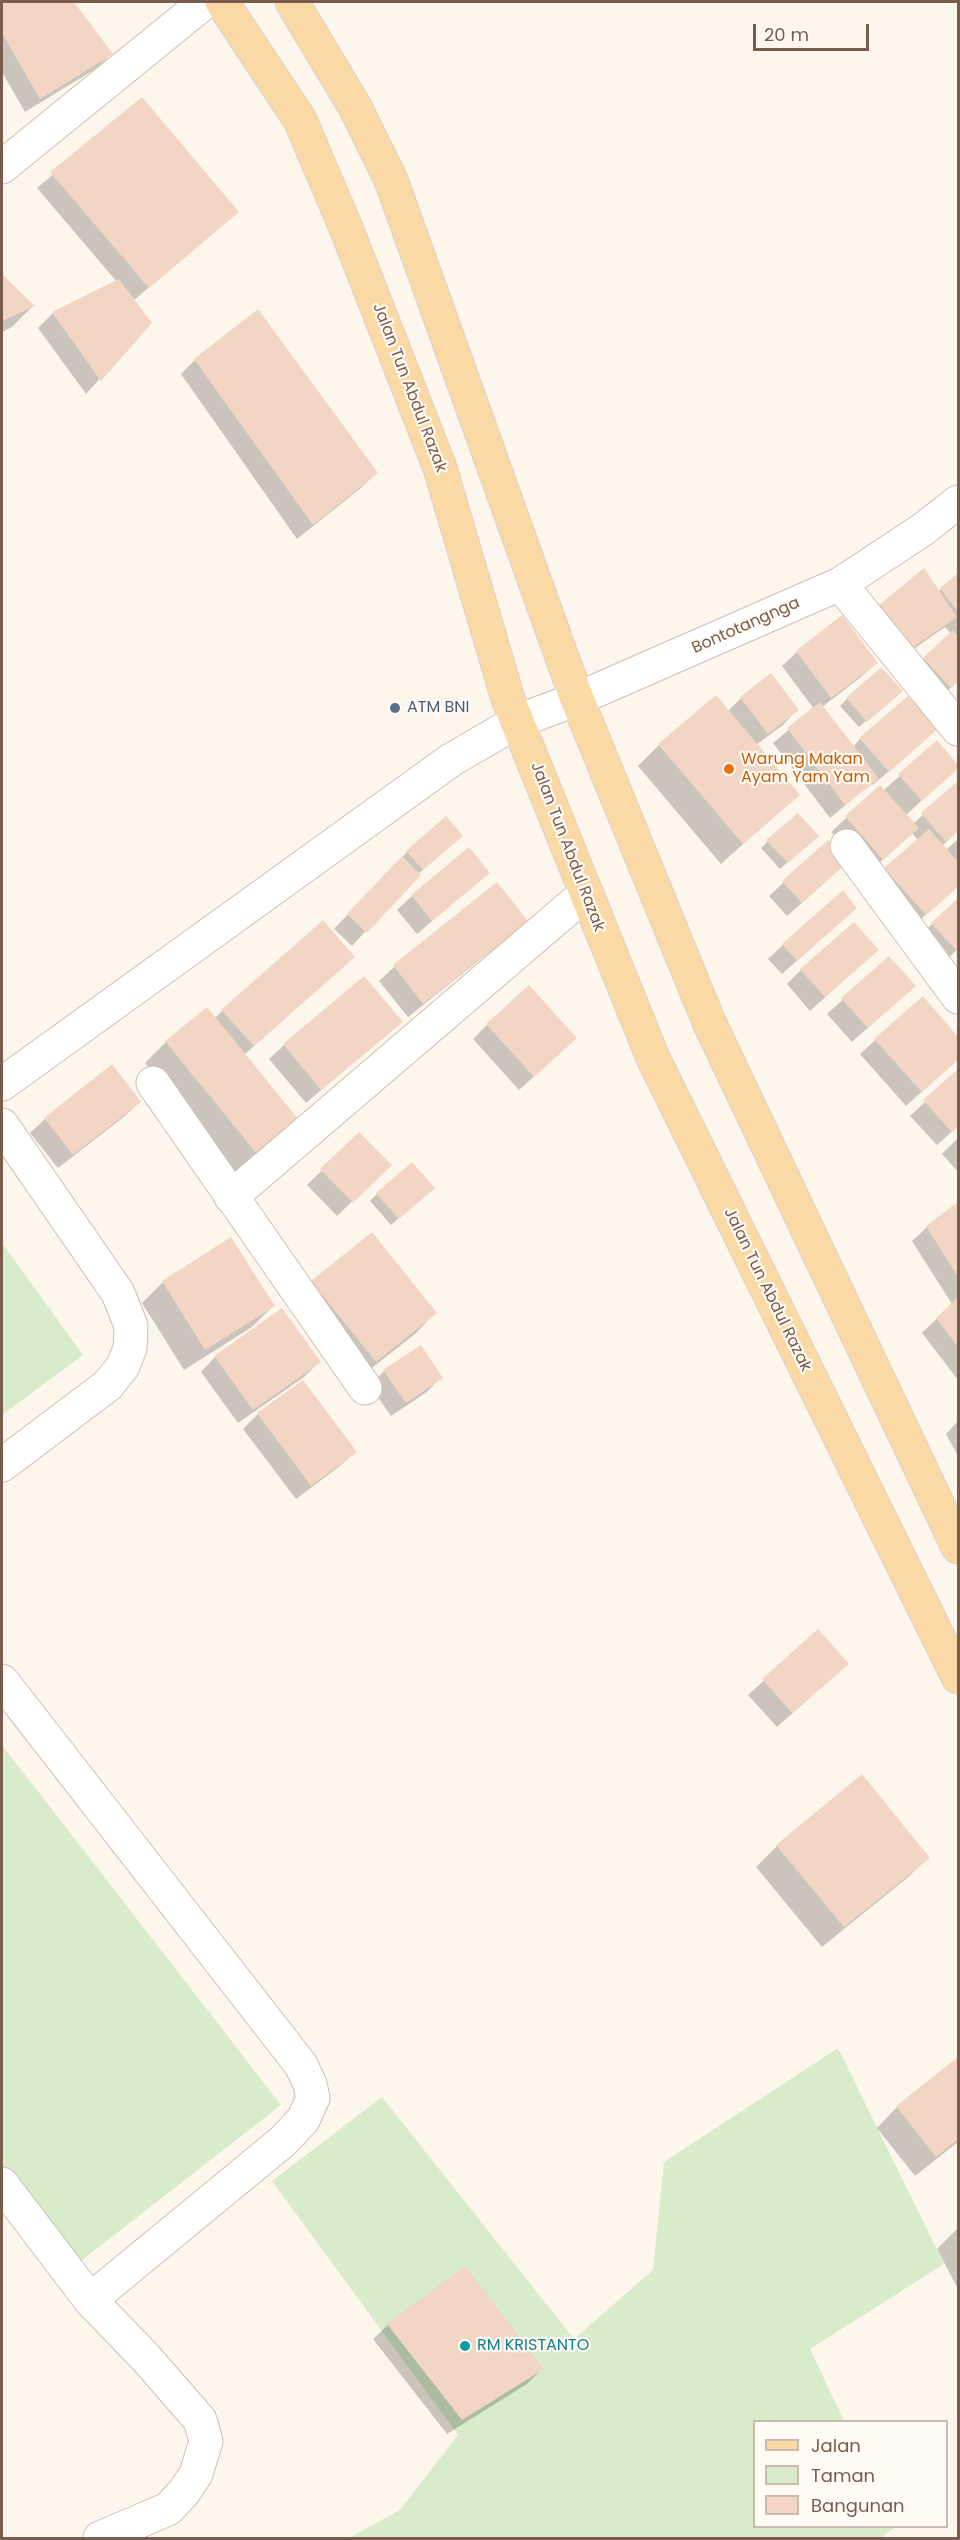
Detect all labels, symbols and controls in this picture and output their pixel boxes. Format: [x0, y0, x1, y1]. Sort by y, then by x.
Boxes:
scale bar [756, 12, 872, 50]
text: 20 m [764, 22, 809, 47]
street label: Jalan Tun Abdul Razak [368, 301, 450, 475]
street label: Bontotangnga [689, 594, 803, 658]
place label: ATM BNI [407, 698, 469, 718]
marker: ATM BNI [388, 701, 402, 715]
place label: Warung Makan Ayam Yam Yam [741, 750, 870, 788]
street label: Jalan Tun Abdul Razak [526, 760, 608, 934]
marker: Warung Makan Ayam Yam Yam [722, 762, 736, 776]
street label: Jalan Tun Abdul Razak [719, 1205, 815, 1375]
place label: RM KRISTANTO [477, 2336, 589, 2356]
marker: RM KRISTANTO [458, 2339, 472, 2353]
legend [753, 2420, 948, 2528]
text: Jalan [811, 2433, 861, 2458]
text: Taman [811, 2463, 875, 2488]
text: Bangunan [811, 2493, 905, 2518]

